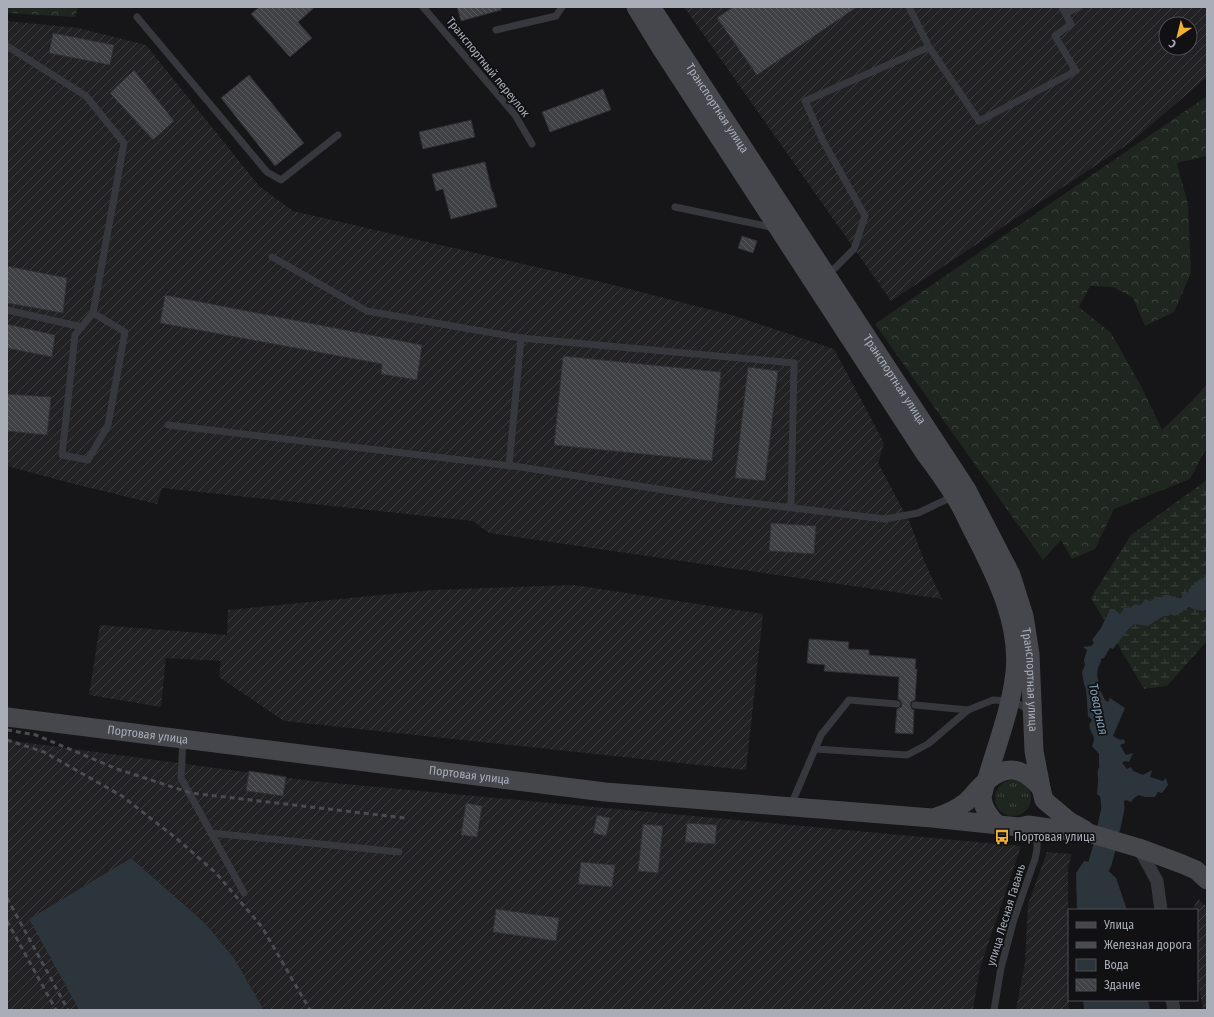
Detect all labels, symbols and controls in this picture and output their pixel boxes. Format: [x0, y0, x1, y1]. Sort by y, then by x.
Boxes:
street label: Транспортный переулок [443, 14, 533, 120]
north arrow [1158, 16, 1198, 56]
text: С [1166, 37, 1179, 51]
street label: Транспортная улица [683, 61, 752, 156]
street label: Транспортная улица [860, 332, 929, 427]
street label: Транспортная улица [1019, 627, 1040, 732]
water label: Товарная [1086, 682, 1111, 736]
street label: Портовая улица [107, 723, 189, 747]
street label: Портовая улица [428, 763, 511, 787]
bus stop icon: Портовая улица [993, 828, 1011, 846]
place label: Портовая улица [1014, 830, 1095, 844]
street label: улица Лесная Гавань [984, 862, 1028, 968]
legend [1068, 909, 1198, 1001]
text: Улица [1103, 918, 1134, 932]
text: Железная дорога [1104, 938, 1192, 952]
text: Вода [1104, 958, 1129, 972]
text: Здание [1104, 978, 1140, 992]

